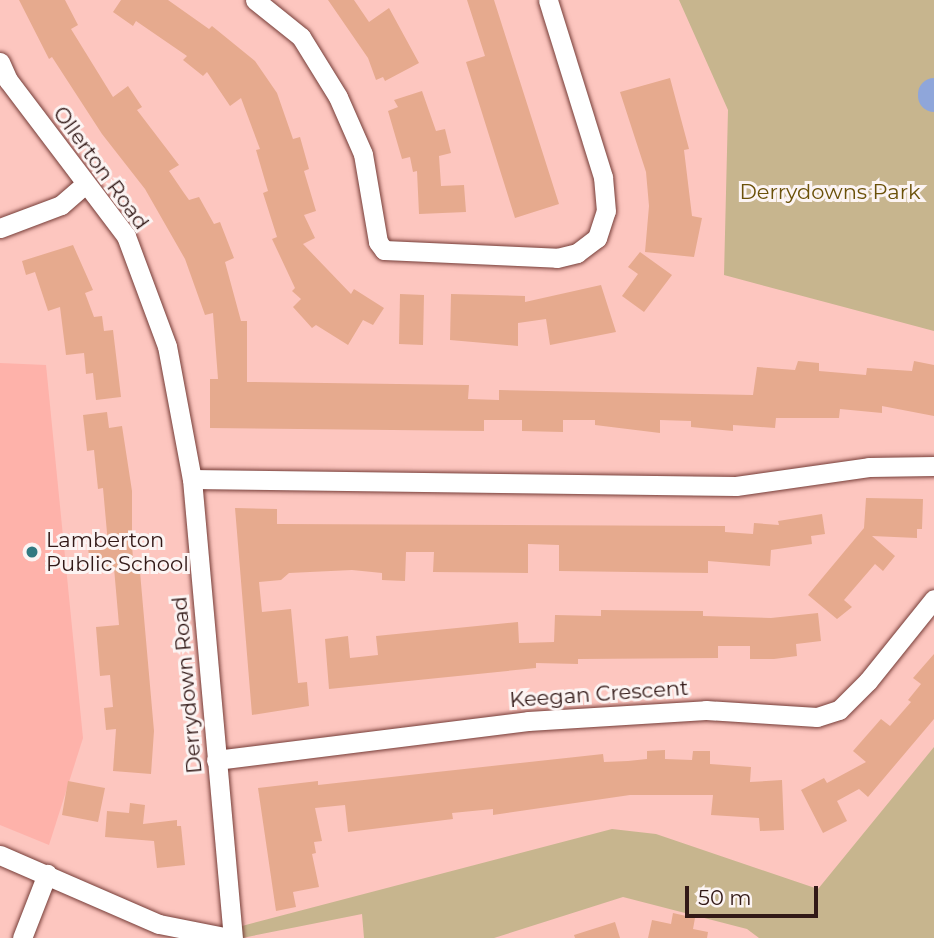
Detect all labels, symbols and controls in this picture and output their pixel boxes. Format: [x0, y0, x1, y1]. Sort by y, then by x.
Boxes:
street label: Ollerton Road [48, 101, 154, 235]
park label: Derrydowns Park [739, 179, 921, 205]
place label: Lamberton Public School [46, 527, 189, 577]
marker: Lamberton Public School [24, 544, 40, 560]
street label: Derrydown Road [167, 595, 207, 775]
street label: Keegan Crescent [509, 675, 689, 713]
scale bar [689, 872, 822, 916]
text: 50 m [698, 885, 752, 910]

